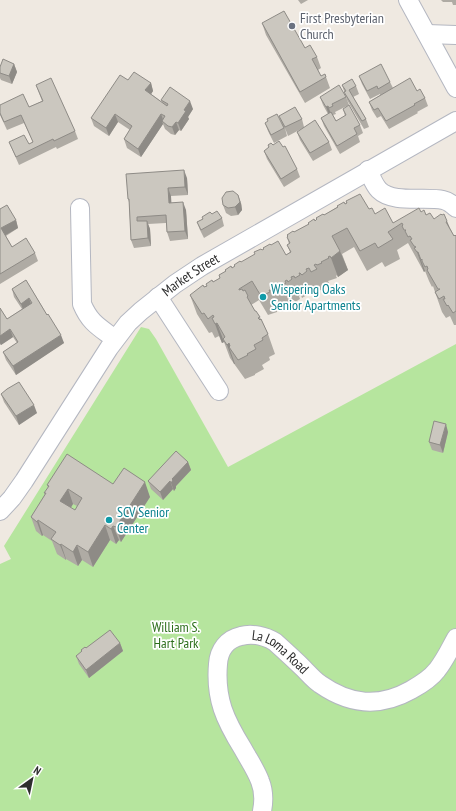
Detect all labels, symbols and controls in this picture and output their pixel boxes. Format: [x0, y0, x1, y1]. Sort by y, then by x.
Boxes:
place label: First Presbyterian Church [300, 9, 384, 43]
marker: First Presbyterian Church [287, 21, 297, 31]
street label: Market Street [158, 249, 223, 300]
place label: Wispering Oaks Senior Apartments [271, 280, 361, 314]
marker: Wispering Oaks Senior Apartments [258, 292, 268, 302]
place label: SCV Senior Center [117, 503, 169, 537]
marker: SCV Senior Center [104, 515, 114, 525]
park label: William S. Hart Park [152, 618, 200, 652]
street label: La Loma Road [251, 626, 313, 678]
north arrow [12, 759, 52, 799]
text: N [31, 763, 44, 778]

